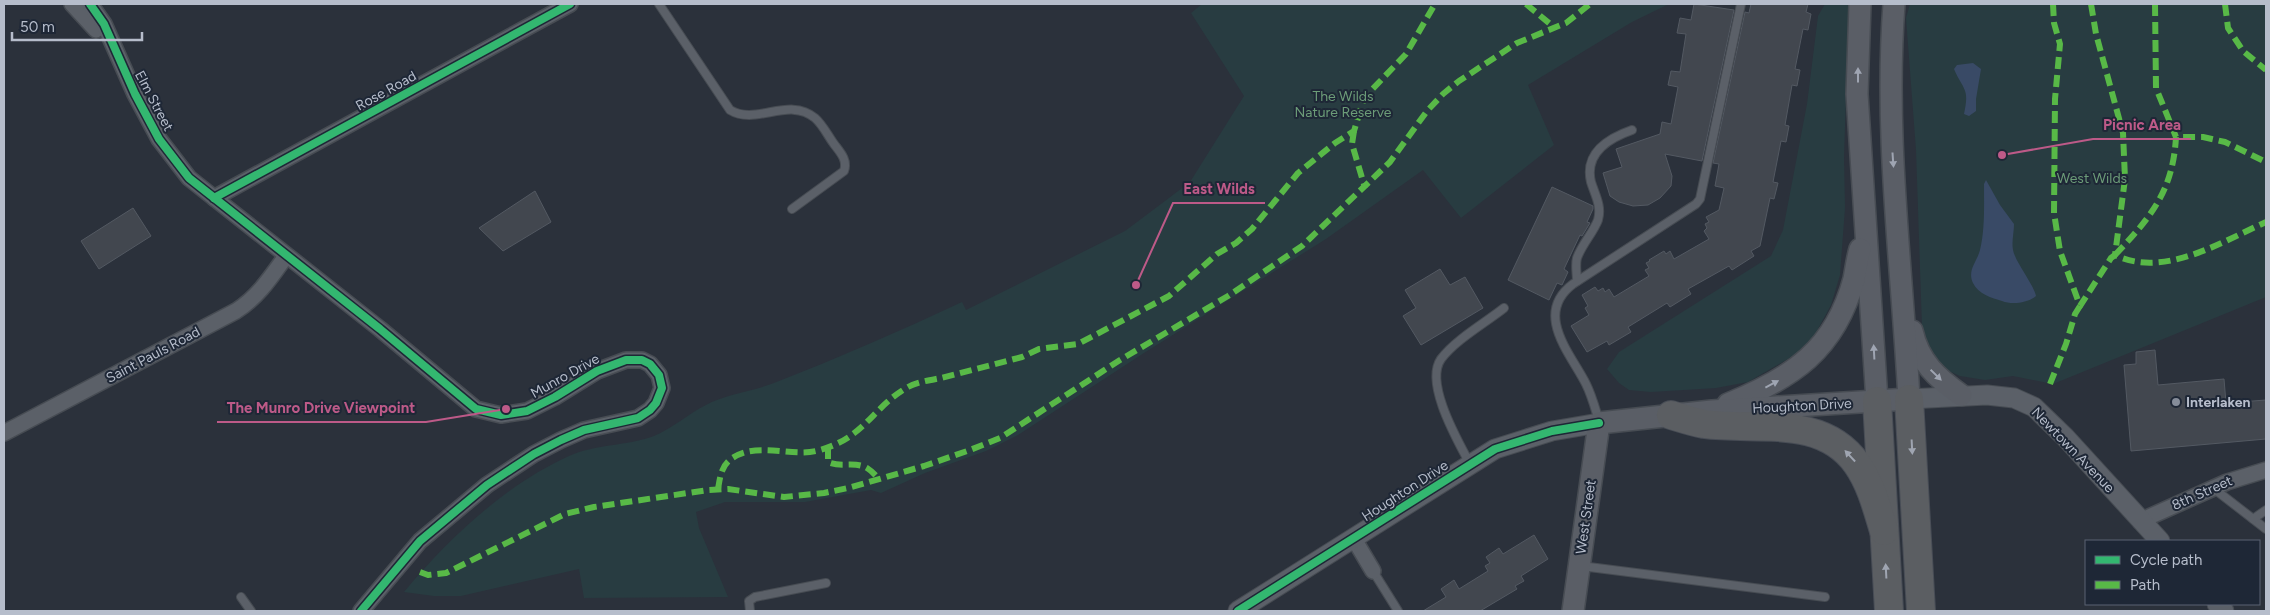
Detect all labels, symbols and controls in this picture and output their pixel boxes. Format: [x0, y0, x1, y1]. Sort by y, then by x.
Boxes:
scale bar [12, 10, 142, 42]
text: 50 m [20, 18, 55, 36]
street label: Rose Road [353, 67, 419, 115]
one-way arrow [1854, 67, 1862, 83]
street label: Elm Street [131, 68, 177, 134]
park label: The Wilds Nature Reserve [1295, 88, 1392, 121]
callout: Picnic Area [2093, 109, 2191, 139]
text: Picnic Area [2103, 116, 2181, 134]
one-way arrow [1889, 152, 1897, 168]
park label: West Wilds [2057, 170, 2127, 187]
callout: East Wilds [1173, 173, 1265, 203]
text: East Wilds [1183, 180, 1255, 198]
street label: Saint Pauls Road [103, 323, 203, 387]
one-way arrow [1870, 344, 1878, 360]
street label: Munro Drive [528, 350, 603, 402]
one-way arrow [1929, 369, 1941, 381]
one-way arrow [1765, 380, 1779, 388]
callout: The Munro Drive Viewpoint [217, 392, 426, 422]
place label: Interlaken [2186, 394, 2250, 411]
street label: Houghton Drive [1752, 395, 1852, 417]
marker: Interlaken [2170, 396, 2182, 408]
text: The Munro Drive Viewpoint [227, 399, 415, 417]
street label: Newtown Avenue [2028, 404, 2118, 496]
one-way arrow [1908, 440, 1916, 456]
one-way arrow [1844, 449, 1855, 462]
street label: Houghton Drive [1359, 457, 1452, 525]
street label: 8th Street [2169, 472, 2235, 514]
street label: West Street [1572, 479, 1600, 555]
legend [2085, 540, 2260, 605]
text: Cycle path [2130, 551, 2202, 569]
one-way arrow [1882, 563, 1890, 579]
text: Path [2130, 576, 2160, 594]

